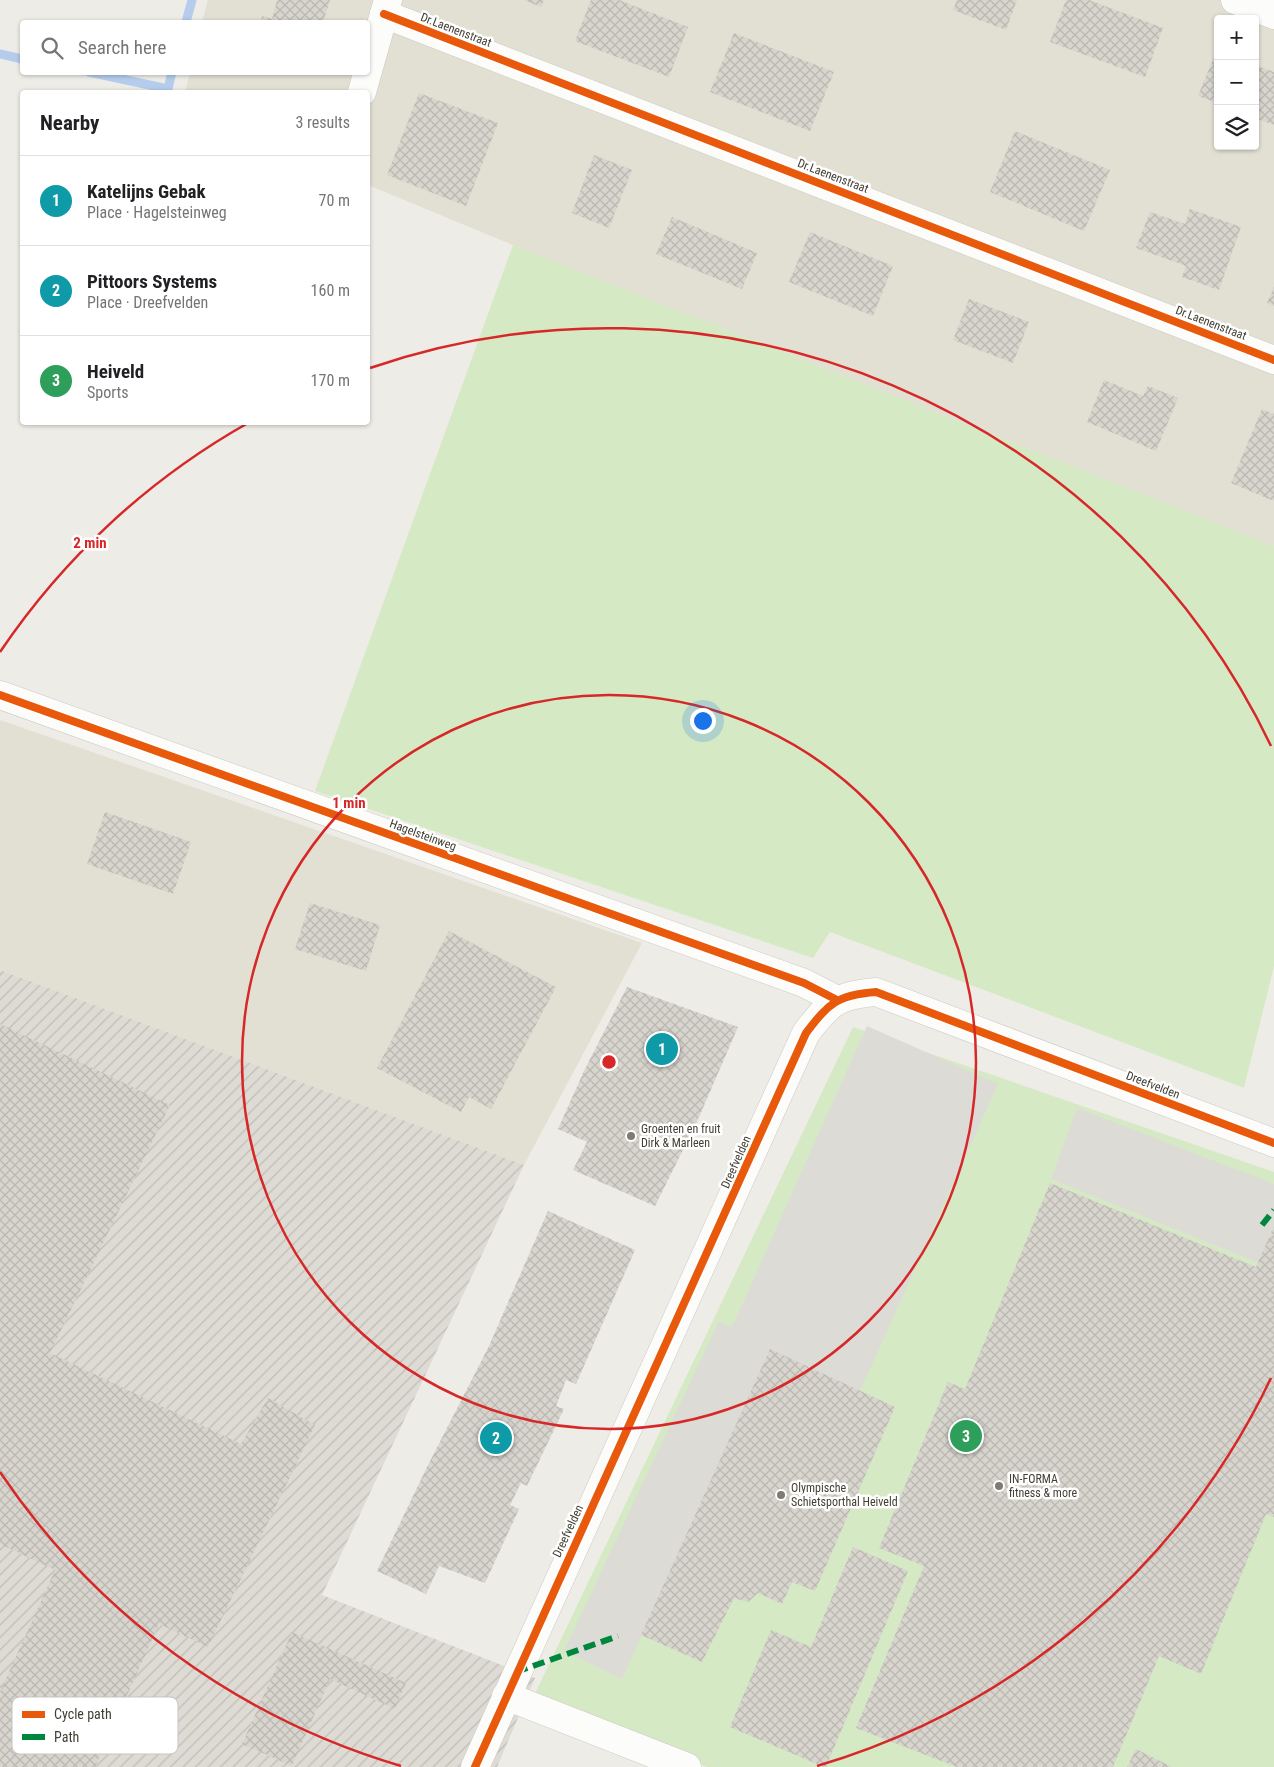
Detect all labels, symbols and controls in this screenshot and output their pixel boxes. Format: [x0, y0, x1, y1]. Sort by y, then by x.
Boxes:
street label: Dr.Laenenstraat [419, 10, 494, 50]
map controls [1214, 15, 1259, 150]
button: + [1214, 15, 1259, 60]
search box [20, 20, 370, 75]
icon: search [38, 34, 66, 62]
text: Search here [78, 36, 166, 59]
button: − [1214, 60, 1259, 105]
button: layers [1214, 105, 1259, 150]
text: Nearby [40, 111, 99, 135]
text: 3 results [295, 113, 350, 132]
street label: Dr.Laenenstraat [796, 156, 871, 196]
text: Katelijns Gebak [87, 180, 206, 203]
text: 1 [52, 191, 60, 210]
text: 70 m [318, 191, 350, 210]
text: Place · Hagelsteinweg [87, 203, 227, 222]
text: Pittoors Systems [87, 270, 217, 293]
text: 2 [52, 281, 60, 300]
text: 160 m [311, 281, 350, 300]
text: Place · Dreefvelden [87, 293, 208, 312]
street label: Dr.Laenenstraat [1174, 303, 1249, 343]
text: Heiveld [87, 360, 144, 383]
text: 3 [52, 371, 60, 390]
text: 170 m [311, 371, 350, 390]
text: Sports [87, 383, 129, 402]
text: 2 min [73, 534, 107, 552]
your location [690, 708, 716, 734]
text: 1 min [332, 794, 366, 812]
street label: Hagelsteinweg [388, 816, 458, 854]
pin: 1 [646, 1030, 678, 1068]
centre of rings [600, 1053, 618, 1071]
street label: Dreefvelden [1124, 1068, 1182, 1102]
place label: Groenten en fruit Dirk & Marleen [641, 1122, 721, 1150]
marker: Groenten en fruit Dirk & Marleen [625, 1130, 637, 1142]
street label: Dreefvelden [718, 1133, 754, 1191]
pin: 3 [950, 1417, 982, 1455]
pin: 2 [480, 1419, 512, 1457]
place label: IN-FORMA fitness & more [1009, 1472, 1077, 1500]
marker: IN-FORMA fitness & more [993, 1480, 1005, 1492]
place label: Olympische Schietsporthal Heiveld [791, 1481, 898, 1509]
marker: Olympische Schietsporthal Heiveld [775, 1489, 787, 1501]
street label: Dreefvelden [550, 1502, 586, 1559]
legend [12, 1697, 178, 1754]
text: Cycle path [54, 1706, 112, 1722]
text: Path [54, 1729, 79, 1745]

